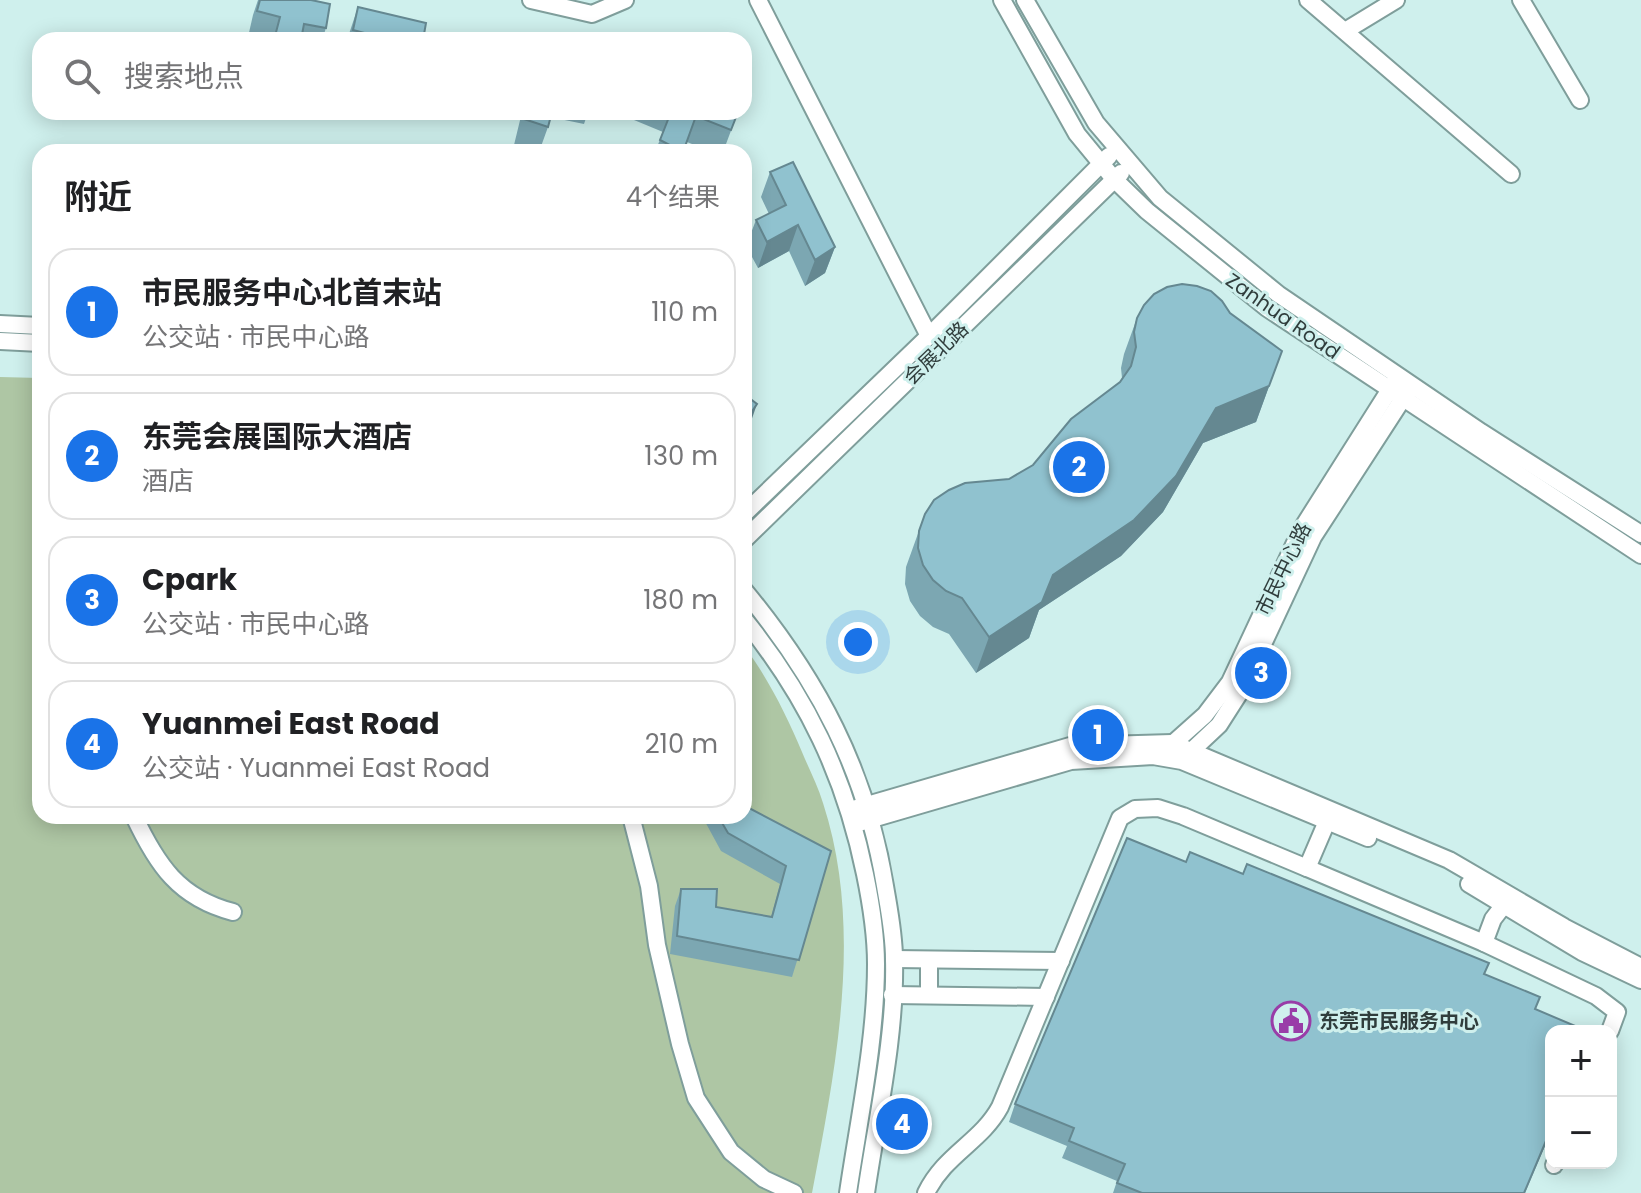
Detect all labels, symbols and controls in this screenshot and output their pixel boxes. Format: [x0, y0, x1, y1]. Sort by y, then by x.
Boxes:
search box [32, 32, 752, 120]
icon: search [60, 54, 104, 98]
text: 搜索地点 [124, 55, 244, 98]
text: 附近 [64, 173, 132, 221]
text: 4个结果 [626, 179, 720, 215]
street label: Zanhua Road [1220, 266, 1346, 366]
text: 市民服务中心北首末站 [142, 271, 442, 314]
text: 1 [87, 294, 97, 330]
text: 110 m [651, 294, 718, 330]
street label: 会展北路 [898, 315, 974, 391]
text: 公交站 · 市民中心路 [142, 319, 369, 355]
text: 东莞会展国际大酒店 [142, 415, 412, 458]
pin: 2 [1053, 437, 1105, 497]
text: 2 [85, 438, 99, 474]
text: 130 m [644, 438, 718, 474]
text: 酒店 [142, 463, 194, 499]
street label: 市民中心路 [1248, 518, 1318, 620]
text: Cpark [142, 558, 237, 601]
text: 3 [84, 582, 100, 618]
text: 180 m [643, 582, 718, 618]
text: 公交站 · 市民中心路 [142, 606, 369, 642]
your location [838, 622, 878, 662]
pin: 3 [1235, 643, 1287, 703]
text: Yuanmei East Road [142, 702, 440, 745]
pin: 1 [1072, 705, 1124, 765]
text: 4 [83, 726, 101, 762]
text: 210 m [645, 726, 718, 762]
text: 公交站 · Yuanmei East Road [142, 750, 490, 786]
public building icon: 东莞市民服务中心 [1270, 1000, 1312, 1042]
place label: 东莞市民服务中心 [1319, 1007, 1479, 1035]
map controls [1545, 1025, 1617, 1169]
button: + [1545, 1025, 1617, 1097]
pin: 4 [876, 1094, 928, 1154]
button: − [1545, 1097, 1617, 1169]

